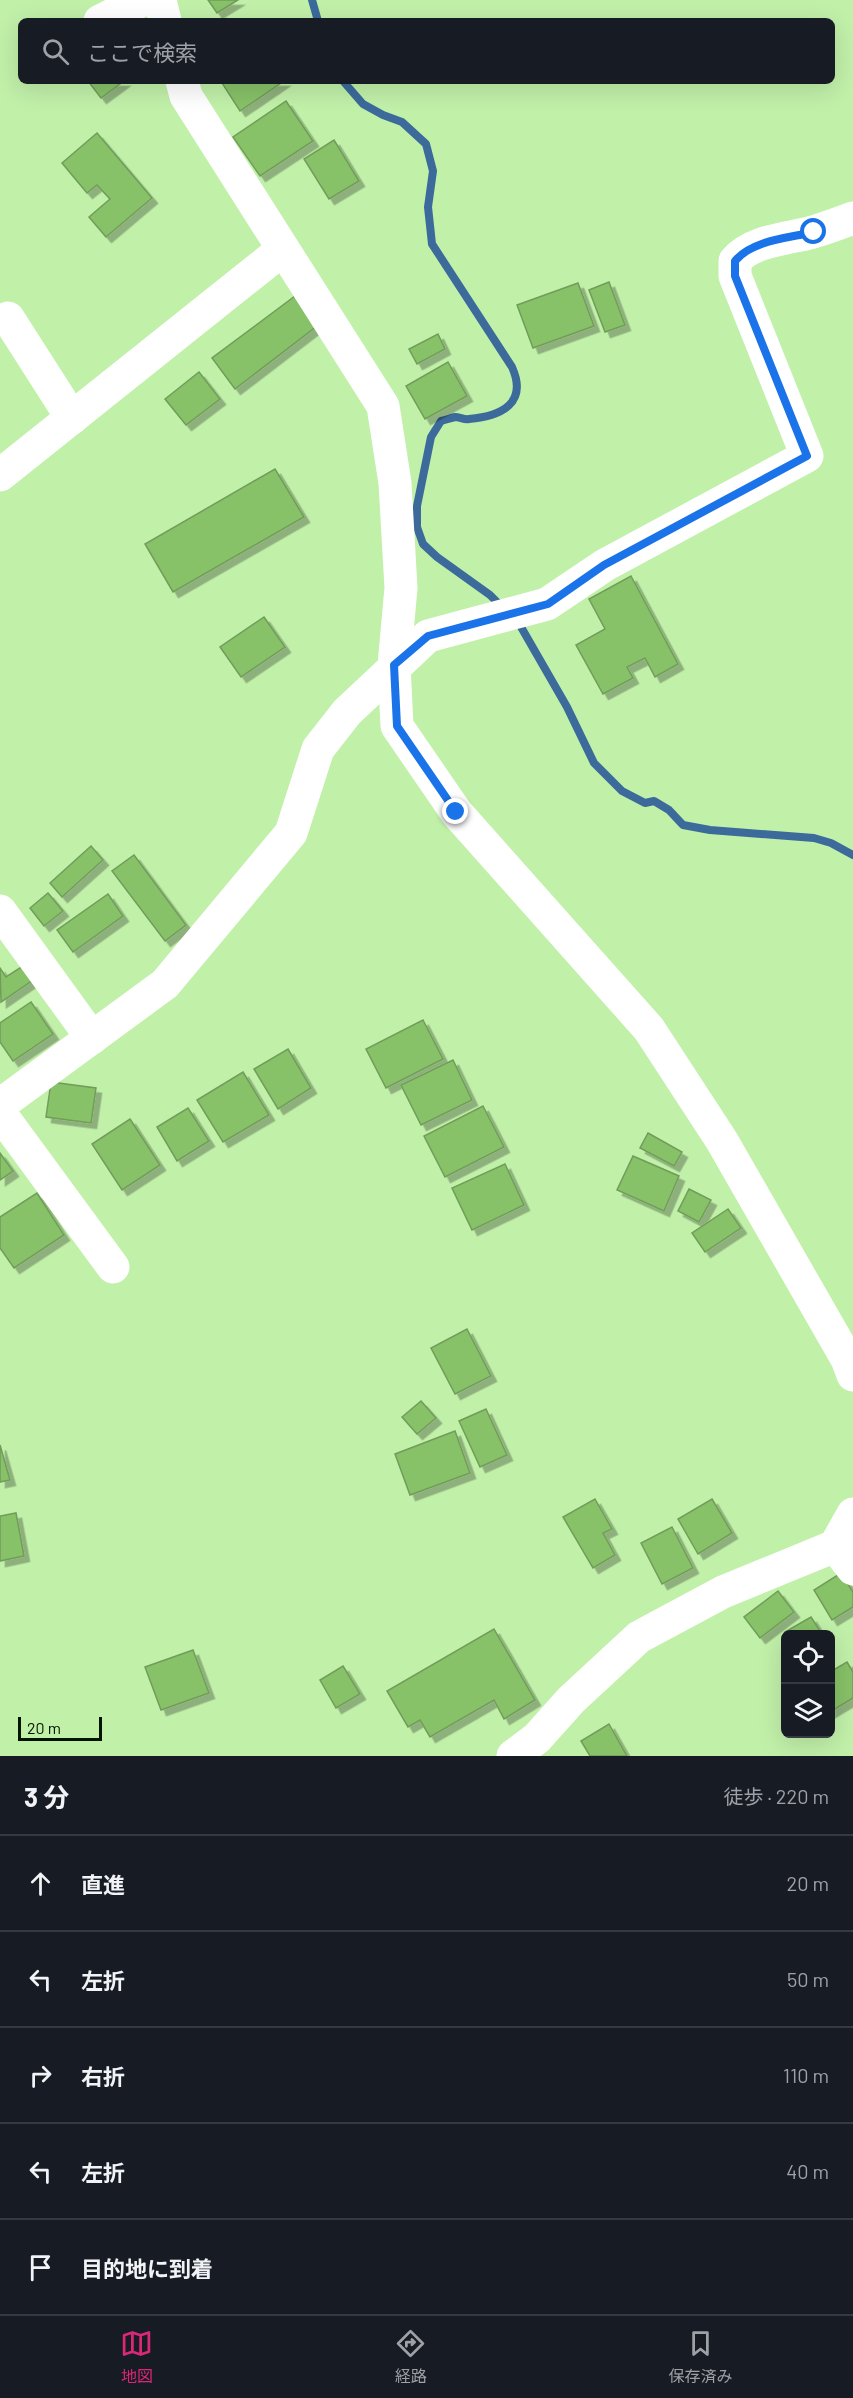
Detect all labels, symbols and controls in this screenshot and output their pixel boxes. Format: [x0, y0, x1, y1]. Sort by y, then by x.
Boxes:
search box [18, 18, 835, 84]
icon: search [39, 35, 72, 68]
text: ここで検索 [87, 39, 197, 65]
route start [800, 218, 826, 244]
route end [442, 798, 468, 824]
map controls [781, 1630, 835, 1738]
button: locate [781, 1630, 835, 1684]
button: layers [781, 1684, 835, 1738]
scale bar [18, 1714, 102, 1742]
text: 20 m [27, 1718, 61, 1737]
text: 3 分 [24, 1781, 69, 1812]
text: 徒歩 · 220 m [724, 1784, 829, 1808]
icon: ahead [24, 1867, 57, 1900]
text: 直進 [81, 1871, 125, 1897]
text: 20 m [786, 1871, 829, 1895]
icon: left [24, 1963, 57, 1996]
text: 左折 [81, 1967, 125, 1993]
text: 50 m [787, 1967, 829, 1991]
icon: right [24, 2059, 57, 2092]
text: 右折 [81, 2063, 125, 2089]
text: 110 m [783, 2063, 829, 2087]
icon: left [24, 2155, 57, 2188]
text: 左折 [81, 2159, 125, 2185]
text: 40 m [786, 2159, 829, 2183]
icon: arrive [24, 2251, 57, 2284]
text: 目的地に到着 [81, 2255, 213, 2281]
tab: 地図 [120, 2327, 153, 2387]
tab: 経路 [394, 2327, 427, 2387]
tab: 保存済み [668, 2327, 732, 2387]

